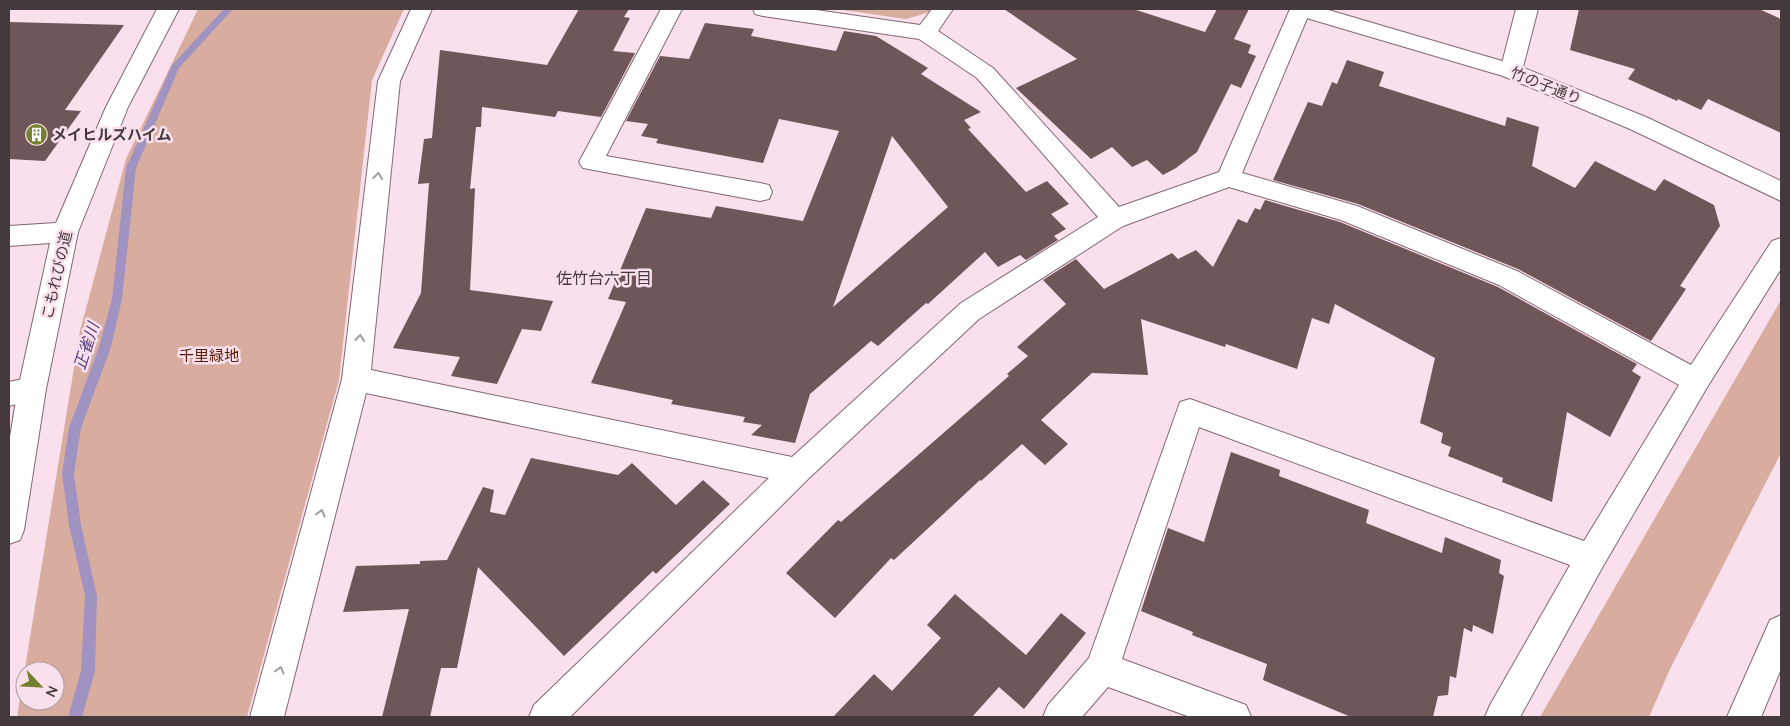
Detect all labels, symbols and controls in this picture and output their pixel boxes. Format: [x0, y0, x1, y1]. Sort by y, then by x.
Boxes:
street label: 竹の子通り [1508, 63, 1585, 108]
building icon: メイヒルズハイム [24, 123, 48, 147]
place label: メイヒルズハイム [52, 125, 171, 144]
one-way arrow [372, 172, 383, 180]
street label: こもれびの道 [37, 229, 76, 321]
district label: 佐竹台六丁目 [556, 268, 652, 288]
water label: 正雀川 [69, 318, 104, 372]
one-way arrow [354, 333, 365, 341]
park label: 千里緑地 [179, 346, 239, 365]
one-way arrow [315, 508, 326, 517]
north arrow [15, 661, 65, 711]
one-way arrow [274, 667, 284, 675]
text: N [41, 683, 62, 700]

